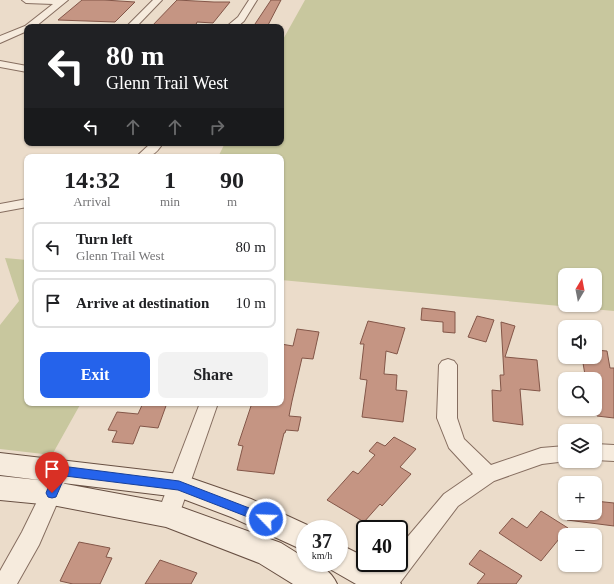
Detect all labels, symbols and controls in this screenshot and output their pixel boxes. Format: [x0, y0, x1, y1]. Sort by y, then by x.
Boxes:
icon: left [40, 40, 92, 92]
text: 80 m [106, 40, 164, 71]
text: Glenn Trail West [106, 73, 228, 93]
icon: left [80, 116, 102, 138]
icon: ahead [122, 116, 144, 138]
icon: ahead [164, 116, 186, 138]
icon: right [206, 116, 228, 138]
text: 14:32 [64, 167, 120, 193]
text: 1 [164, 167, 176, 193]
text: 90 [220, 167, 244, 193]
text: Arrival [73, 194, 111, 209]
text: min [160, 194, 180, 209]
text: m [227, 194, 237, 209]
text: Turn left [76, 231, 133, 247]
icon: left [42, 236, 64, 258]
text: 80 m [236, 239, 266, 255]
text: Glenn Trail West [76, 248, 164, 263]
north arrow [558, 268, 602, 312]
map controls [558, 268, 602, 572]
icon: arrive [42, 292, 64, 314]
text: Arrive at destination [76, 295, 209, 311]
text: 10 m [236, 295, 266, 311]
button: sound [558, 320, 602, 364]
button: Exit [40, 352, 150, 398]
button: Share [158, 352, 268, 398]
button: search [558, 372, 602, 416]
button: layers [558, 424, 602, 468]
pin [35, 452, 69, 493]
icon: arrive [41, 458, 63, 480]
button: + [558, 476, 602, 520]
position arrow [245, 498, 287, 540]
speed limit sign: 40 [356, 520, 408, 572]
button: − [558, 528, 602, 572]
text: 37 [312, 530, 332, 552]
text: km/h [312, 550, 332, 561]

